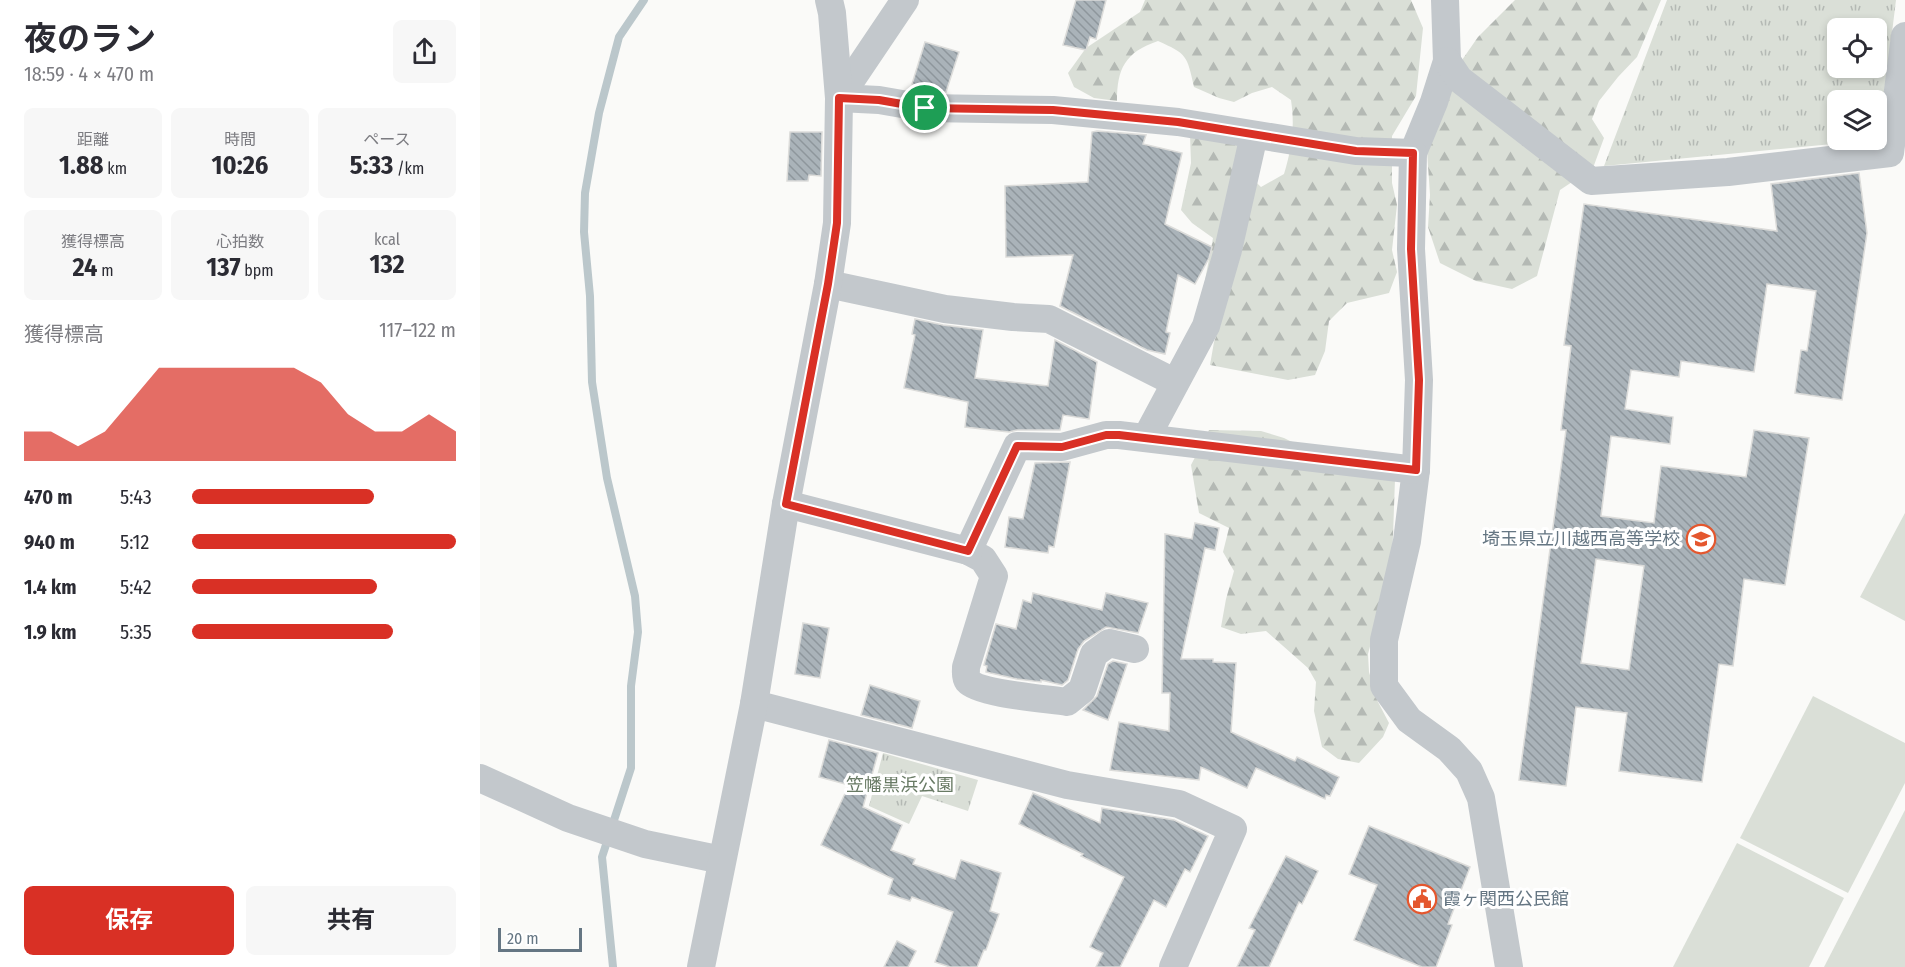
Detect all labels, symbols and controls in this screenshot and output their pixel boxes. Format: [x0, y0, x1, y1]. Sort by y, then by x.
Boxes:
map controls [1827, 18, 1887, 150]
button: locate [1827, 18, 1887, 78]
text: 夜のラン [24, 19, 156, 59]
button: share [393, 20, 456, 83]
text: 18:59 · 4 × 470 m [24, 62, 154, 86]
pin [899, 82, 950, 133]
button: layers [1827, 90, 1887, 150]
icon: arrive [908, 91, 941, 124]
text: 距離 [77, 130, 109, 149]
text: 時間 [224, 130, 256, 149]
text: ペース [363, 130, 411, 149]
text: 1.88 [59, 150, 103, 181]
text: 10:26 [212, 150, 268, 181]
text: 5:33 [350, 150, 393, 181]
text: km [103, 159, 127, 178]
text: /km [393, 159, 424, 178]
text: kcal [374, 230, 400, 249]
text: 獲得標高 [61, 232, 125, 251]
text: 心拍数 [216, 232, 264, 251]
text: 132 [369, 249, 405, 280]
text: 24 [73, 252, 97, 283]
text: 137 [206, 252, 241, 283]
text: m [97, 261, 113, 280]
text: bpm [241, 261, 274, 280]
text: 117–122 m [379, 318, 456, 342]
text: 獲得標高 [24, 322, 104, 346]
text: 470 m [24, 485, 73, 509]
text: 5:43 [120, 485, 152, 509]
school or university icon: 埼玉県立川越西高等学校 [1685, 523, 1717, 555]
place label: 埼玉県立川越西高等学校 [1482, 528, 1680, 550]
text: 940 m [24, 530, 75, 554]
text: 5:12 [120, 530, 149, 554]
text: 1.4 km [24, 575, 76, 599]
text: 5:42 [120, 575, 152, 599]
text: 1.9 km [24, 620, 77, 644]
text: 5:35 [120, 620, 152, 644]
park label: 笠幡黒浜公園 [846, 774, 954, 796]
public building icon: 霞ヶ関西公民館 [1406, 883, 1438, 915]
button: 保存 [24, 886, 234, 955]
button: 共有 [246, 886, 456, 955]
place label: 霞ヶ関西公民館 [1443, 888, 1569, 910]
scale bar [498, 925, 582, 952]
text: 20 m [507, 929, 538, 948]

